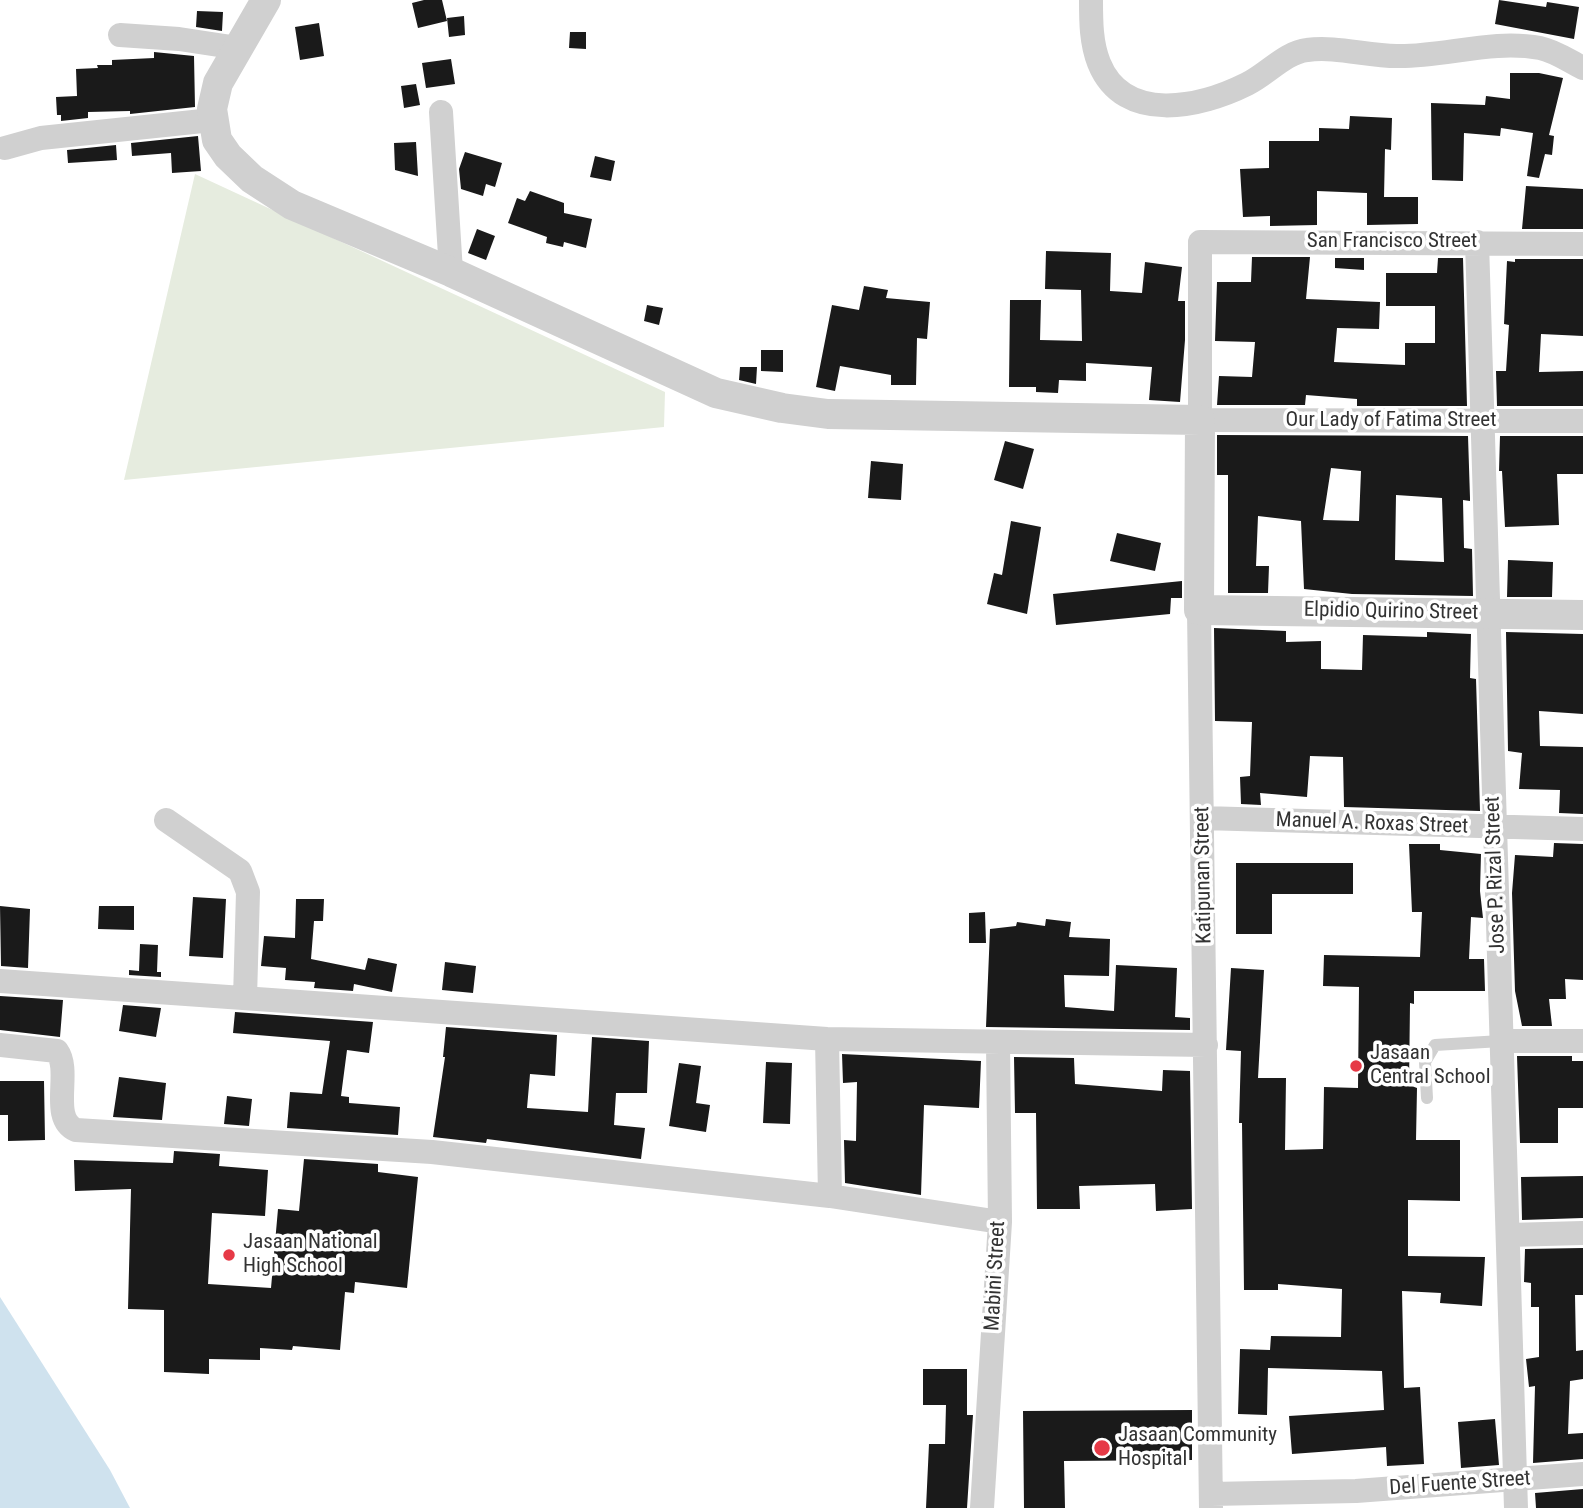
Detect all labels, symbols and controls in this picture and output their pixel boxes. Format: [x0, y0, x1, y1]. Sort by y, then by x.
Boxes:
street label: San Francisco Street [1307, 229, 1477, 255]
street label: Our Lady of Fatima Street [1286, 408, 1496, 434]
street label: Elpidio Quirino Street [1304, 598, 1478, 626]
street label: Jose P. Rizal Street [1481, 796, 1511, 954]
street label: Katipunan Street [1190, 806, 1218, 944]
street label: Manuel A. Roxas Street [1275, 808, 1469, 840]
place label: Jasaan Central School [1370, 1041, 1490, 1091]
marker: Jasaan Central School [1348, 1058, 1364, 1074]
street label: Mabini Street [981, 1220, 1011, 1332]
place label: Jasaan National High School [243, 1230, 378, 1280]
marker: Jasaan National High School [221, 1247, 237, 1263]
place label: Jasaan Community Hospital [1118, 1423, 1277, 1473]
marker: Jasaan Community Hospital [1092, 1438, 1112, 1458]
street label: Del Fuente Street [1388, 1466, 1532, 1502]

